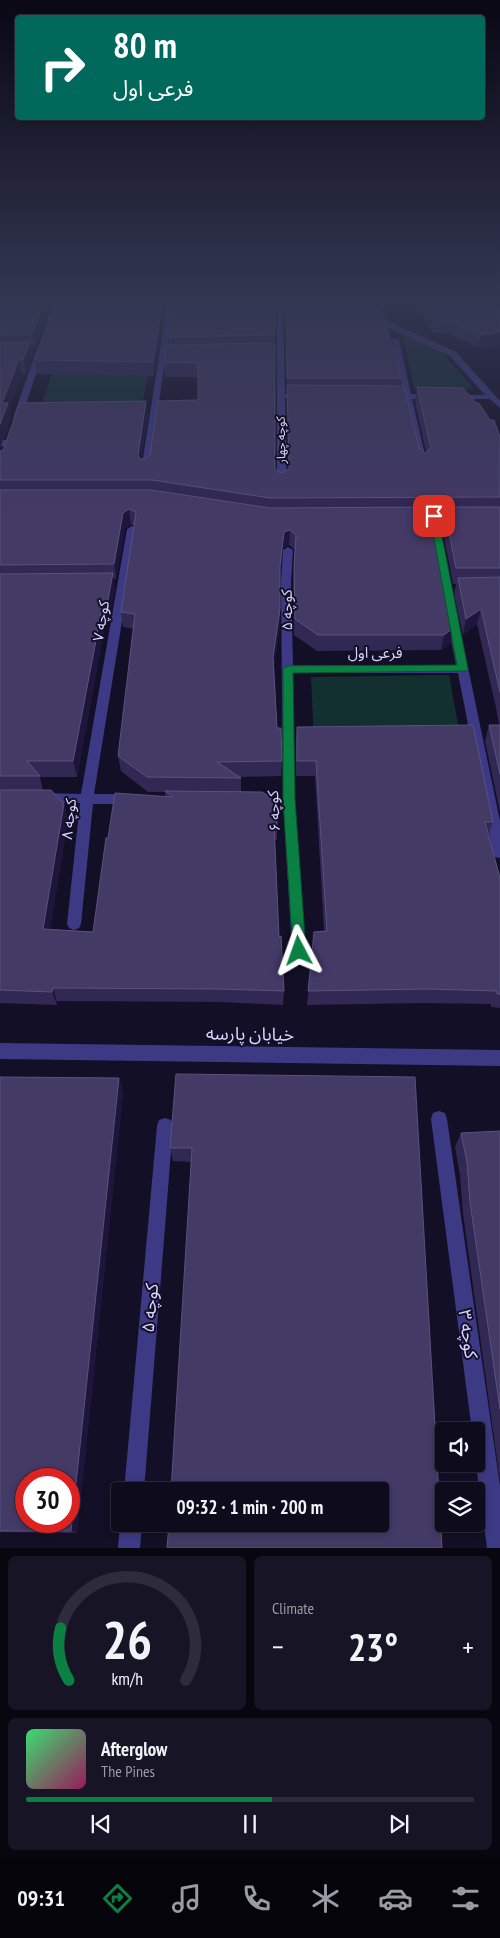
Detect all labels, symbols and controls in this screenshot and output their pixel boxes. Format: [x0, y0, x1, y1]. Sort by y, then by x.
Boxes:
text: 80 m [113, 22, 177, 68]
icon: right [30, 35, 95, 100]
text: فرعی اول [113, 74, 193, 102]
street label: کوچه چهار [273, 415, 289, 465]
pin [413, 495, 455, 537]
icon: arrive [420, 502, 448, 530]
street label: کوچه ۵ [277, 588, 297, 631]
street label: کوچه ۷ [88, 598, 114, 643]
street label: فرعی اول [348, 643, 403, 662]
street label: کوچه ۶ [263, 789, 285, 832]
street label: کوچه ۸ [57, 797, 81, 841]
position arrow [272, 924, 324, 976]
street label: خیابان پارسه [206, 1021, 294, 1046]
street label: کوچه ۵ [136, 1282, 163, 1334]
street label: کوچه ۳ [454, 1308, 483, 1361]
map controls [435, 1422, 485, 1532]
button: sound [435, 1422, 485, 1472]
speed limit sign: 30 [15, 1468, 80, 1533]
button: layers [435, 1482, 485, 1532]
text: 09:32 · 1 min · 200 m [177, 1495, 323, 1519]
text: Climate [272, 1598, 314, 1618]
text: 26 [102, 1606, 152, 1673]
text: 23° [348, 1622, 398, 1671]
text: − [272, 1628, 284, 1665]
text: + [462, 1628, 474, 1665]
text: km/h [111, 1667, 143, 1690]
text: Afterglow [101, 1737, 167, 1761]
text: The Pines [101, 1761, 155, 1781]
icon: previous [87, 1810, 115, 1838]
icon: pause [236, 1810, 264, 1838]
icon: next [385, 1810, 413, 1838]
icon: directions [100, 1881, 135, 1916]
icon: music [169, 1881, 204, 1916]
icon: phone [239, 1881, 274, 1916]
icon: climate [308, 1881, 343, 1916]
icon: car [378, 1881, 413, 1916]
icon: filters [448, 1881, 483, 1916]
text: 09:31 [17, 1884, 65, 1912]

